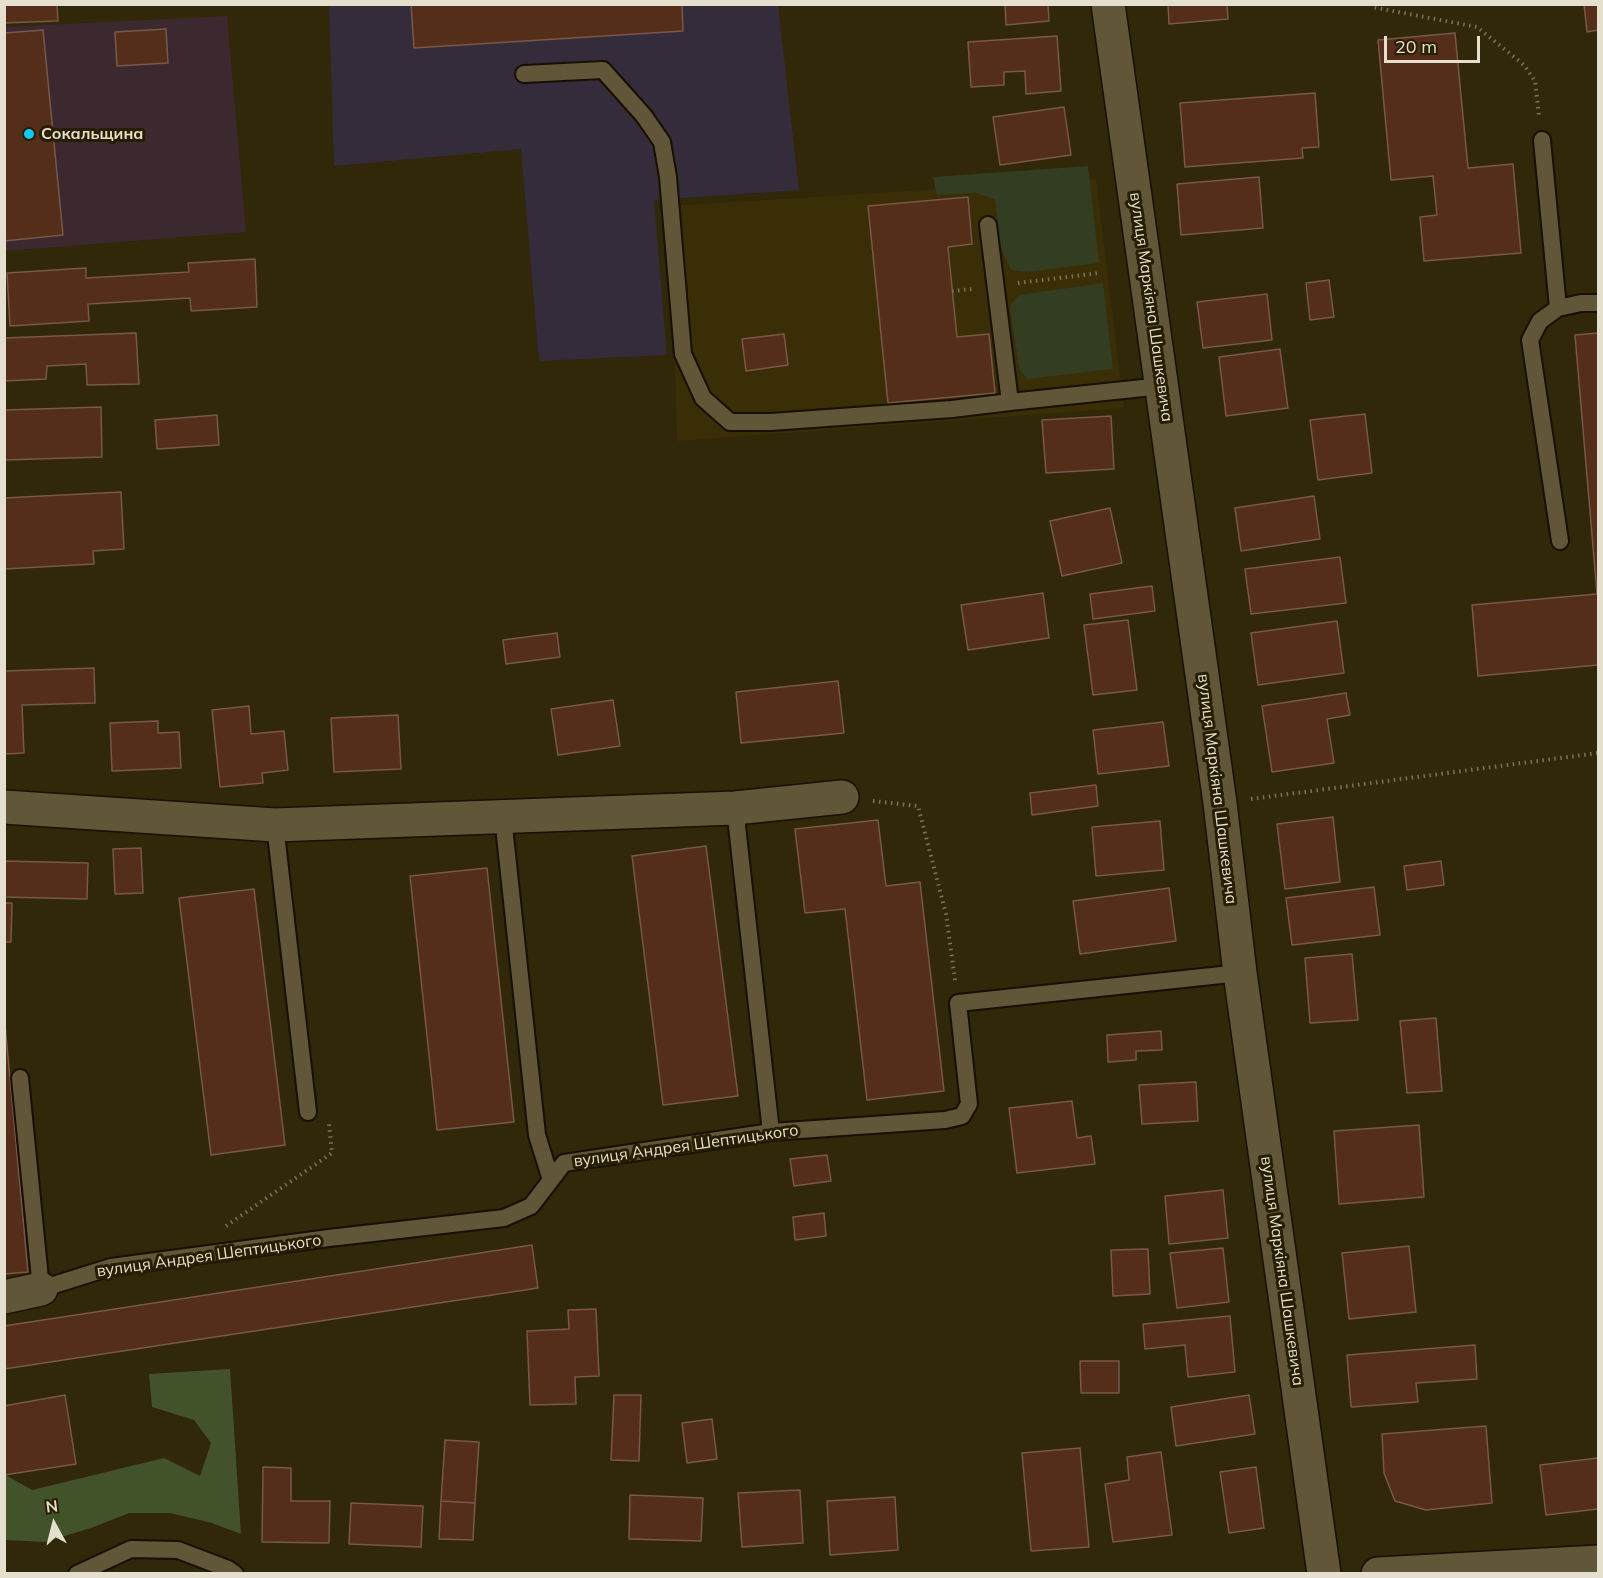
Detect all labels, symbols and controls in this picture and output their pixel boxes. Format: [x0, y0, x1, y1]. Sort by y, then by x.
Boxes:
scale bar [1387, 24, 1483, 62]
text: 20 m [1395, 35, 1437, 58]
place label: Сокальщина [41, 124, 143, 144]
marker: Сокальщина [22, 127, 36, 141]
street label: вулиця Маркіяна Шашкевича [1125, 191, 1177, 423]
street label: вулиця Маркіяна Шашкевича [1193, 673, 1241, 905]
street label: вулиця Андрея Шептицького [572, 1121, 800, 1171]
street label: вулиця Маркіяна Шашкевича [1256, 1155, 1308, 1387]
street label: вулиця Андрея Шептицького [95, 1231, 323, 1281]
north arrow [24, 1494, 84, 1554]
text: N [45, 1495, 59, 1517]

